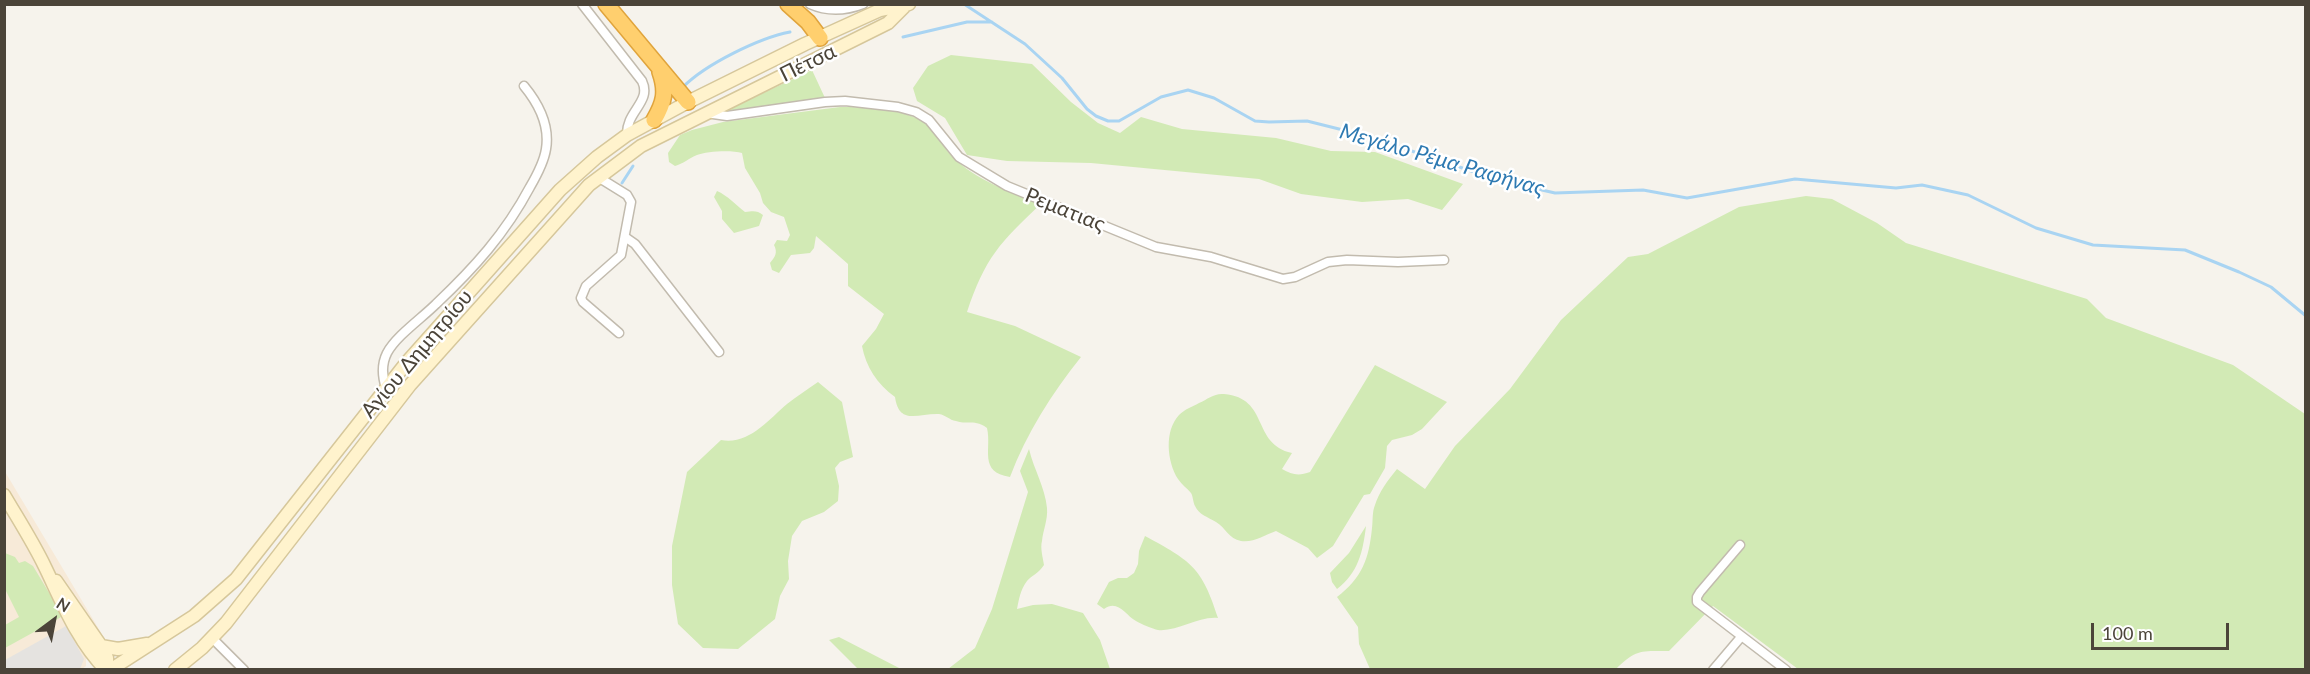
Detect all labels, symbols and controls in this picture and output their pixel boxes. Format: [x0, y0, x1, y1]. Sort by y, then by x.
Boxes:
street label: Πέτσα [776, 39, 840, 87]
water label: Μεγάλο Ρέμα Ραφήνας [1337, 118, 1547, 202]
street label: Ρεματιας [1021, 183, 1109, 237]
street label: Αγίου Δημητρίου [356, 285, 478, 423]
north arrow [24, 590, 84, 650]
text: N [54, 593, 74, 616]
scale bar [2094, 611, 2232, 649]
text: 100 m [2102, 622, 2153, 644]

